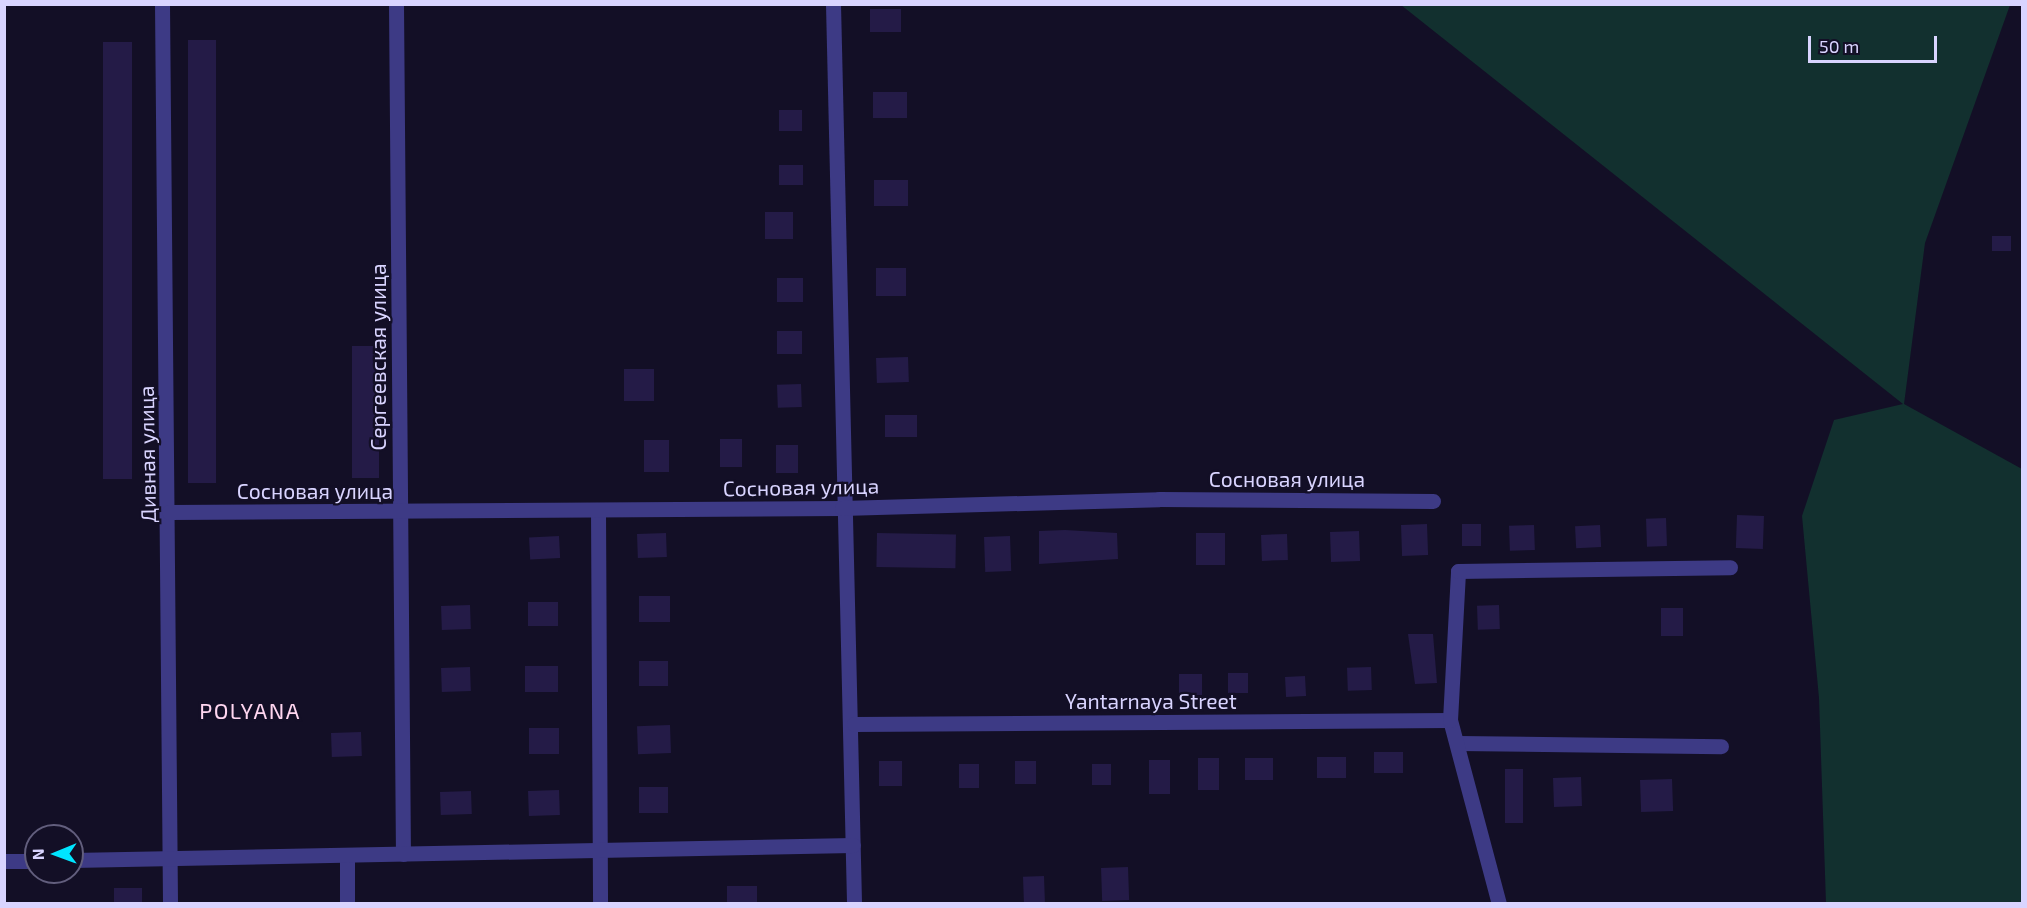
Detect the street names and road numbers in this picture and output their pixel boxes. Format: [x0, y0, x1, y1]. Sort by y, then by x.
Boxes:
street label: Сергеевская улица [365, 263, 391, 451]
street label: Дивная улица [133, 385, 161, 523]
street label: Сосновая улица [1209, 466, 1365, 492]
street label: Сосновая улица [723, 473, 879, 501]
street label: Сосновая улица [237, 478, 393, 504]
street label: Yantarnaya Street [1065, 688, 1237, 714]

